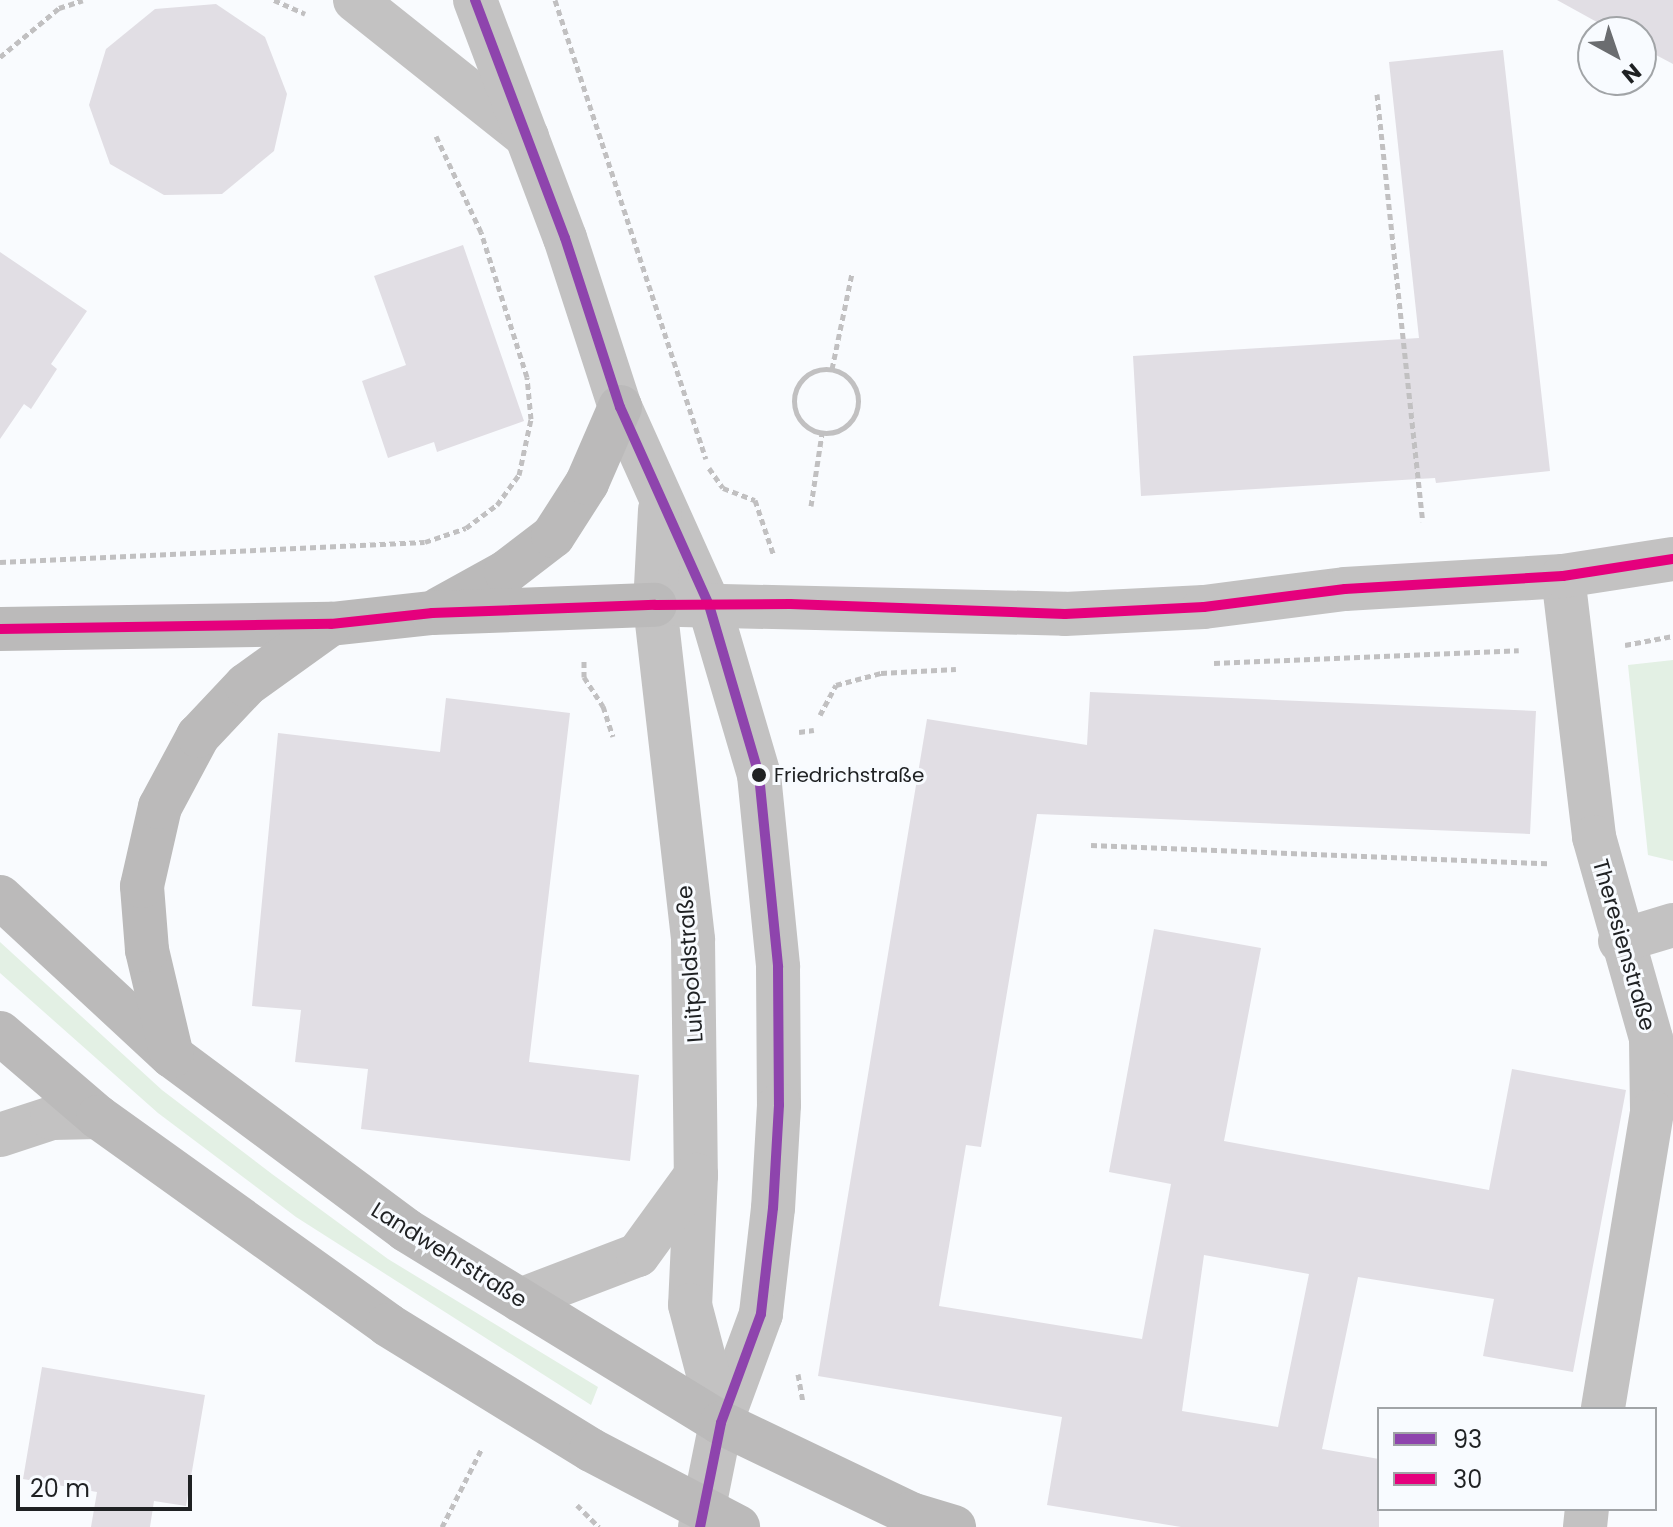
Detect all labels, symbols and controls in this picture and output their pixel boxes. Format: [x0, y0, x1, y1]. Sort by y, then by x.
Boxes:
north arrow [1577, 16, 1657, 96]
text: N [1615, 56, 1648, 90]
place label: Friedrichstraße [774, 763, 924, 787]
marker: Friedrichstraße [751, 767, 767, 783]
street label: Theresienstraße [1587, 856, 1661, 1034]
street label: Luitpoldstraße [671, 885, 709, 1043]
street label: Landwehrstraße [366, 1197, 532, 1313]
legend [1377, 1407, 1657, 1511]
text: 93 [1453, 1423, 1482, 1456]
scale bar [20, 1459, 196, 1509]
text: 30 [1453, 1463, 1482, 1496]
text: 20 m [30, 1472, 90, 1505]

